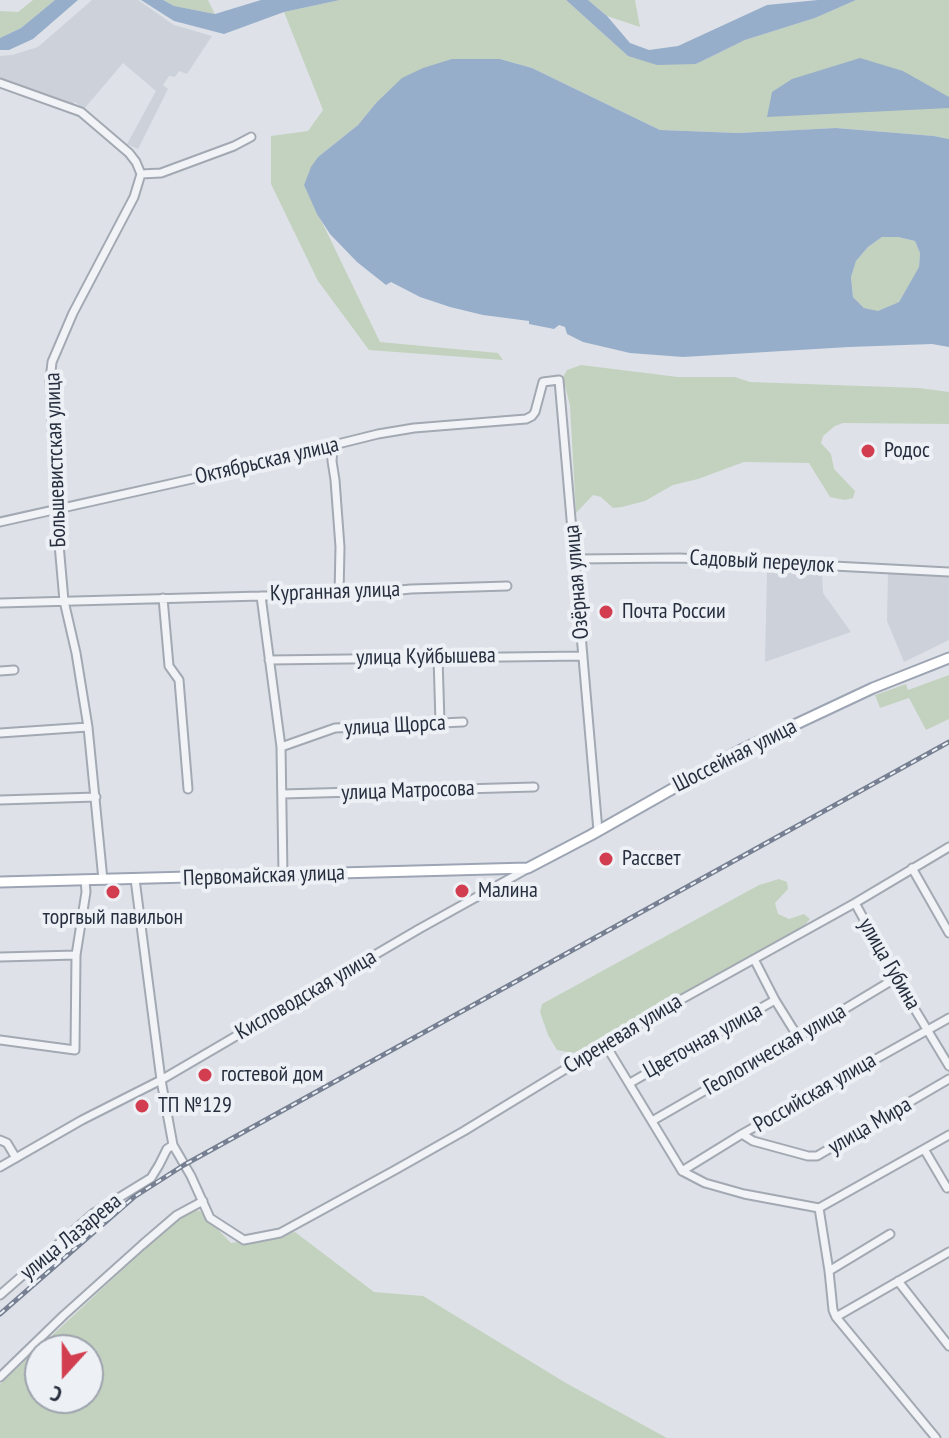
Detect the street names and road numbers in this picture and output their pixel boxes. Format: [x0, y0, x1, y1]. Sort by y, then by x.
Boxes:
street label: Большевистская улица [40, 372, 72, 548]
street label: Октябрьская улица [193, 432, 341, 490]
street label: Озёрная улица [559, 524, 595, 640]
street label: Садовый переулок [689, 545, 835, 579]
street label: Курганная улица [270, 577, 400, 607]
street label: улица Куйбышева [356, 643, 496, 671]
street label: улица Щорса [344, 710, 446, 742]
street label: Шоссейная улица [669, 714, 801, 798]
street label: улица Матросова [341, 775, 475, 807]
street label: Первомайская улица [183, 860, 345, 892]
street label: улица Губина [852, 913, 926, 1015]
street label: Кисловодская улица [231, 944, 381, 1046]
street label: Сиреневая улица [559, 988, 687, 1080]
street label: Цветочная улица [639, 998, 767, 1084]
street label: Геологическая улица [699, 999, 851, 1101]
street label: Российская улица [749, 1047, 881, 1139]
street label: улица Мира [824, 1092, 916, 1160]
street label: улица Лазарева [15, 1188, 127, 1286]

